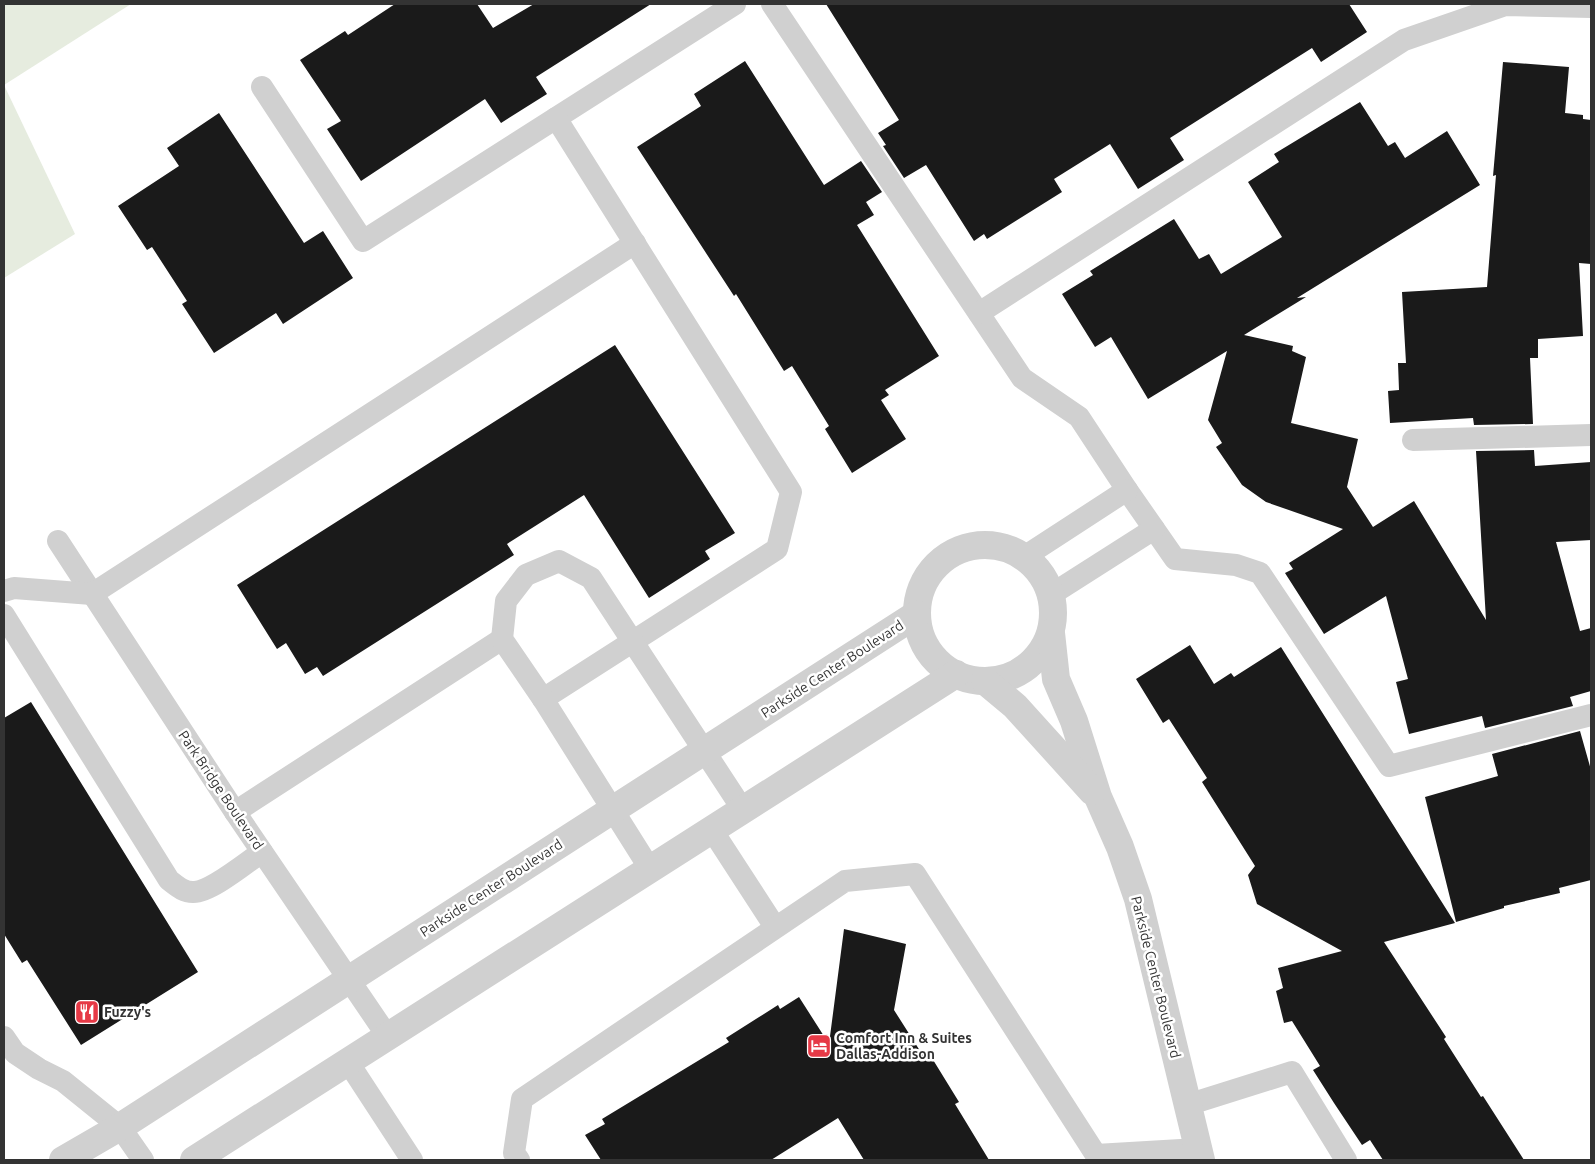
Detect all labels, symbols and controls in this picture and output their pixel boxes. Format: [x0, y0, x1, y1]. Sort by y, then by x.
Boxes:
street label: Parkside Center Boulevard [758, 617, 906, 721]
street label: Park Bridge Boulevard [175, 728, 267, 852]
street label: Parkside Center Boulevard [417, 836, 565, 940]
street label: Parkside Center Boulevard [1128, 894, 1184, 1060]
restaurant icon: Fuzzy's [74, 999, 100, 1025]
place label: Fuzzy's [104, 1004, 152, 1020]
place label: Comfort Inn & Suites Dallas-Addison [836, 1030, 972, 1062]
hotel icon: Comfort Inn & Suites Dallas-Addison [806, 1033, 832, 1059]

